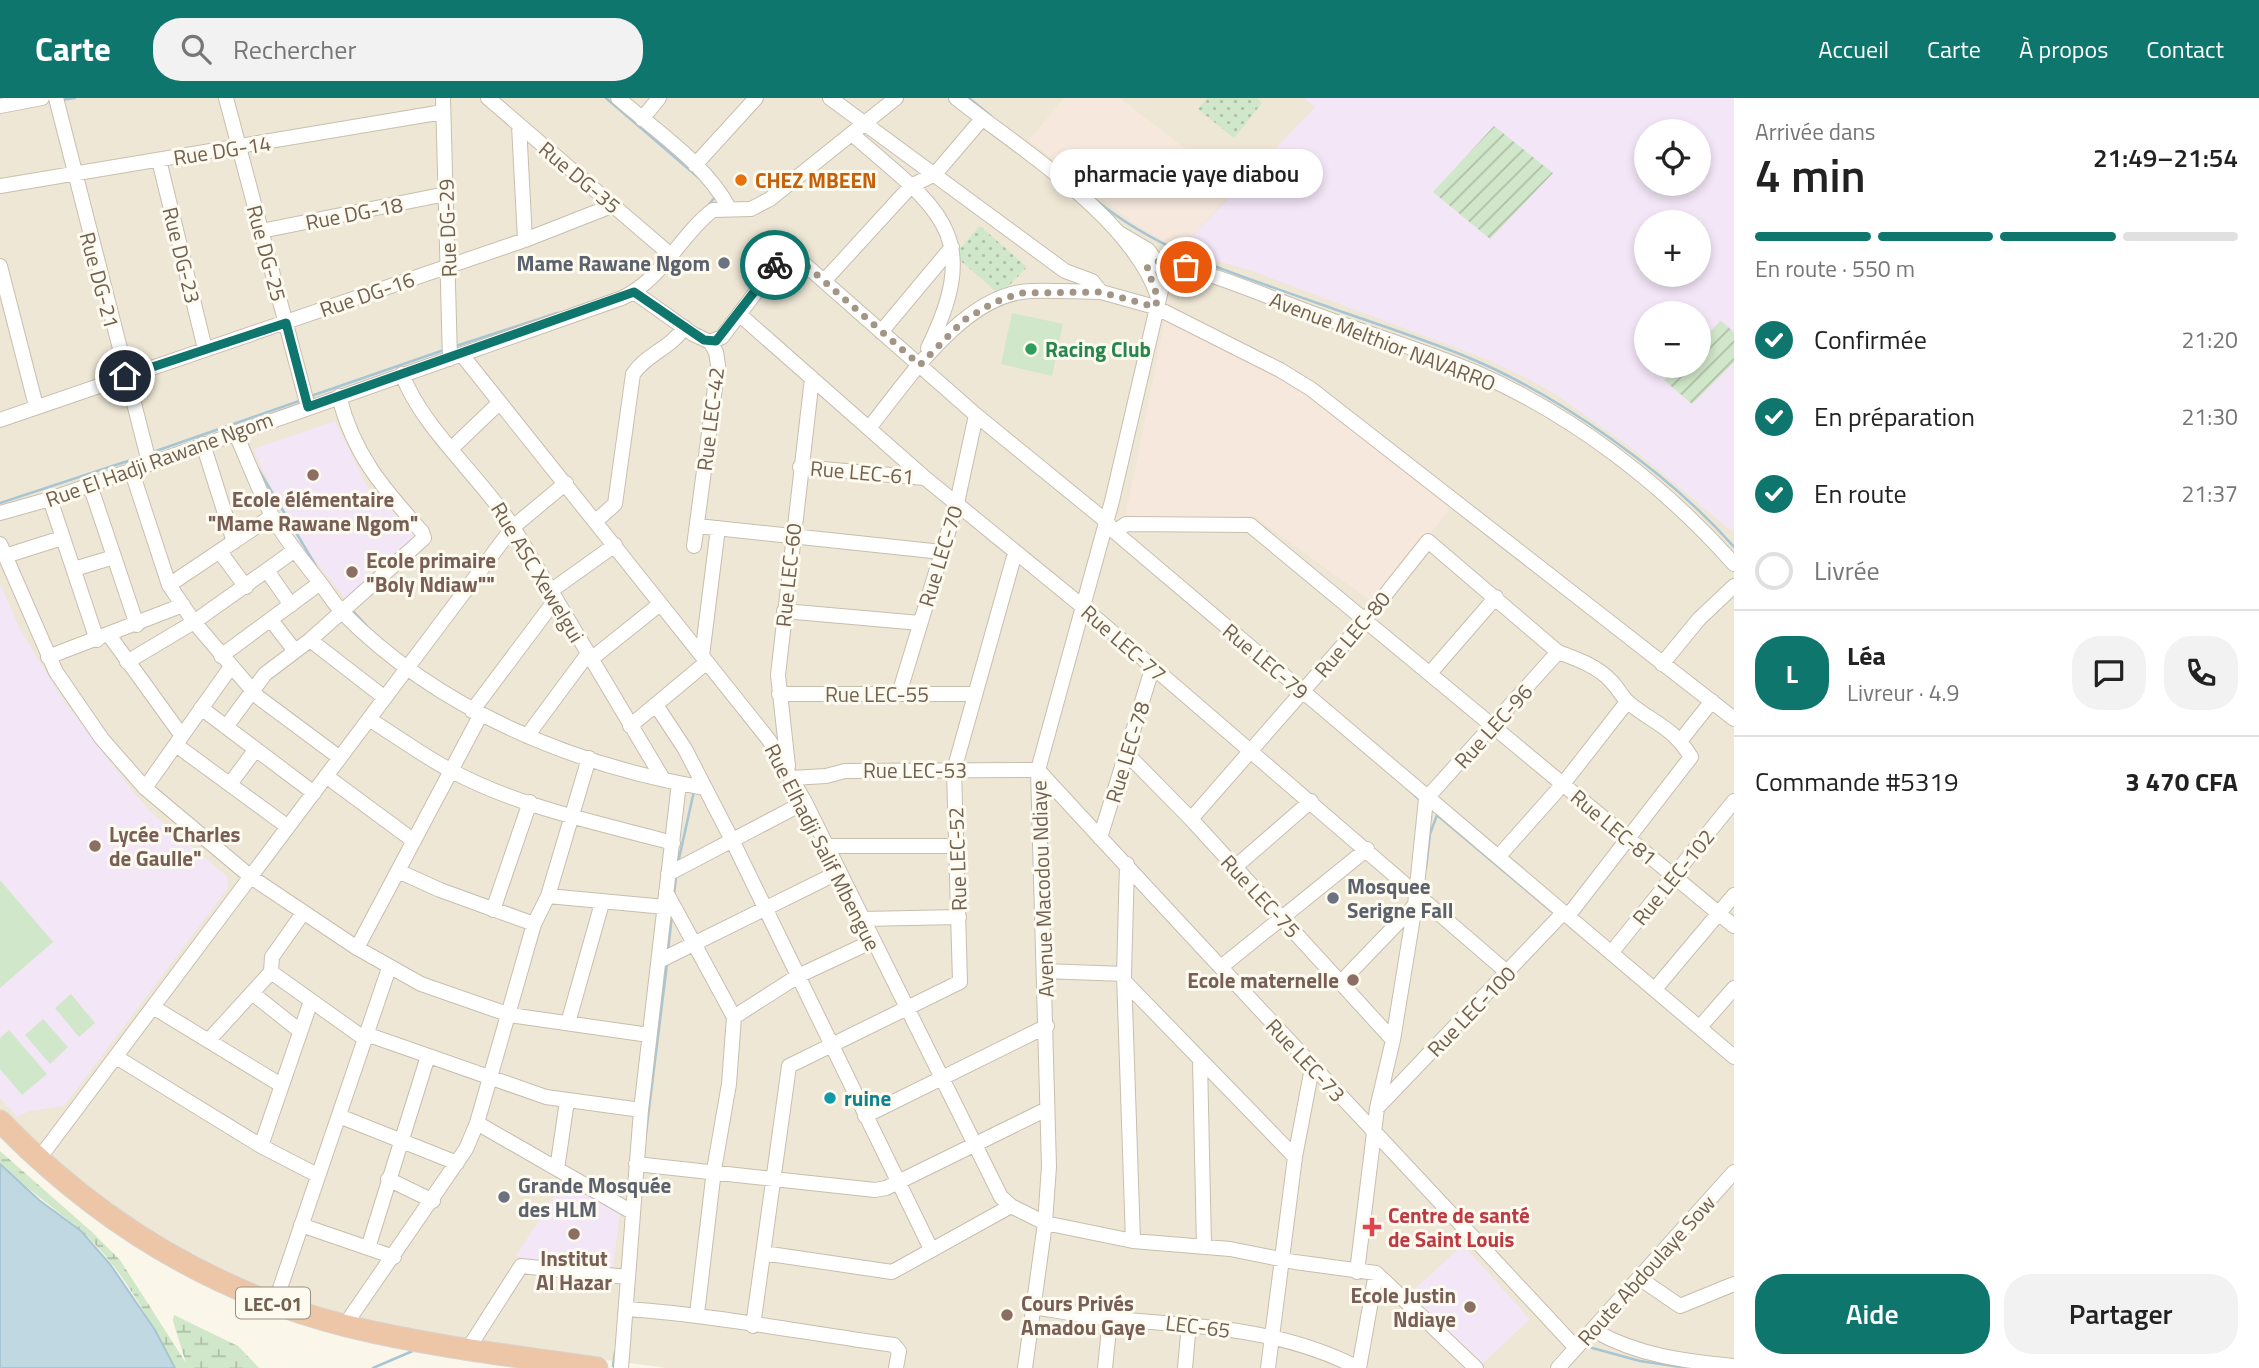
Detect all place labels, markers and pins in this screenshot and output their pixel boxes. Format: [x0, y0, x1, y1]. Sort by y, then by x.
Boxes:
callout: pharmacie yaye diabou [1050, 148, 1322, 197]
place label: CHEZ MBEEN [755, 164, 877, 196]
marker: CHEZ MBEEN [733, 172, 749, 188]
pin [1156, 237, 1216, 297]
place label: Mame Rawane Ngom [516, 247, 710, 279]
marker: Mame Rawane Ngom [716, 255, 732, 271]
place label: Racing Club [1045, 333, 1151, 365]
marker: Racing Club [1023, 341, 1039, 357]
pin [95, 346, 155, 406]
marker: Ecole élémentaire "Mame Rawane Ngom" [305, 467, 321, 483]
place label: Ecole élémentaire "Mame Rawane Ngom" [208, 483, 418, 539]
place label: Ecole primaire "Boly Ndiaw"" [366, 544, 496, 600]
marker: Ecole primaire "Boly Ndiaw"" [344, 564, 360, 580]
place label: Lycée "Charles de Gaulle" [109, 818, 240, 874]
marker: Lycée "Charles de Gaulle" [87, 838, 103, 854]
place label: Mosquee Serigne Fall [1347, 870, 1453, 926]
marker: Mosquee Serigne Fall [1325, 890, 1341, 906]
place label: Ecole maternelle [1187, 964, 1339, 996]
marker: Ecole maternelle [1345, 972, 1361, 988]
place label: ruine [844, 1082, 891, 1114]
marker: ruine [822, 1090, 838, 1106]
place label: Grande Mosquée des HLM [518, 1169, 671, 1225]
marker: Grande Mosquée des HLM [496, 1189, 512, 1205]
place label: Centre de santé de Saint Louis [1388, 1199, 1530, 1255]
marker: Centre de santé de Saint Louis [1362, 1217, 1382, 1237]
marker: Institut Al Hazar [566, 1226, 582, 1242]
place label: Institut Al Hazar [536, 1242, 612, 1298]
place label: Ecole Justin Ndiaye [1350, 1279, 1456, 1335]
place label: Cours Privés Amadou Gaye [1021, 1287, 1145, 1343]
marker: Ecole Justin Ndiaye [1462, 1299, 1478, 1315]
marker: Cours Privés Amadou Gaye [999, 1307, 1015, 1323]

